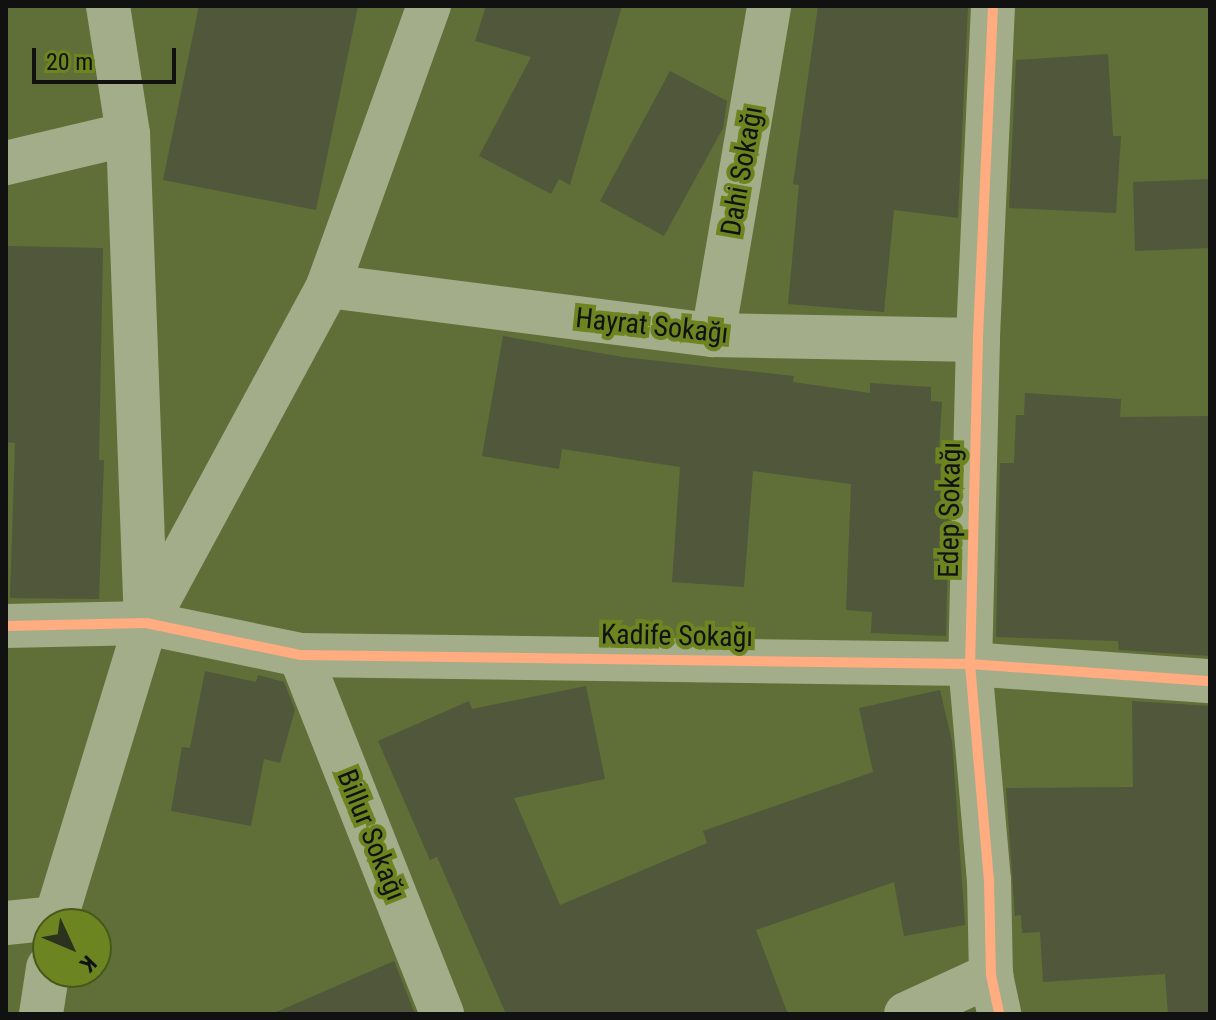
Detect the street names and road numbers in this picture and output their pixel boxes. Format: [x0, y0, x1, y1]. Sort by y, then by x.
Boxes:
street label: Dahi Sokağı [714, 104, 770, 238]
street label: Hayrat Sokağı [574, 301, 730, 351]
street label: Edep Sokağı [932, 442, 968, 578]
street label: Kadife Sokağı [601, 618, 753, 654]
street label: Billur Sokağı [330, 765, 412, 905]

